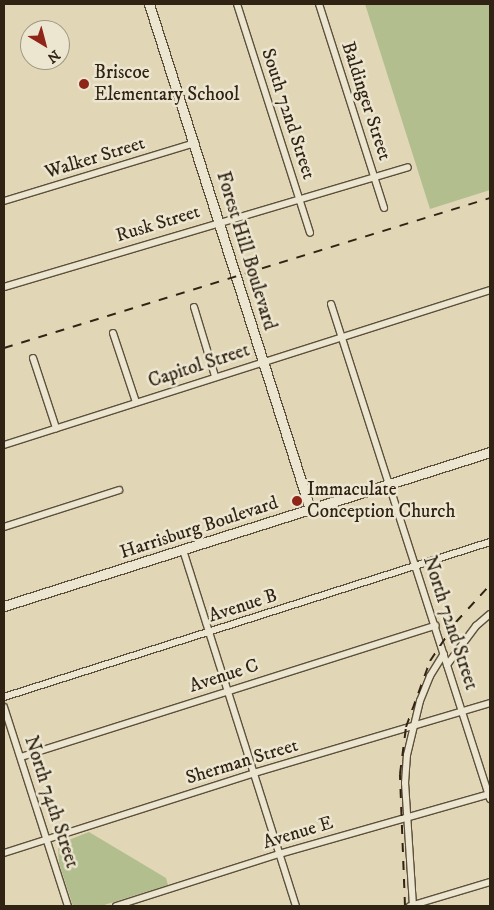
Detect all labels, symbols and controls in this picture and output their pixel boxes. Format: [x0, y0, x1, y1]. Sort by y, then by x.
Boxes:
north arrow [20, 20, 70, 70]
street label: Baldinger Street [336, 39, 396, 163]
text: N [43, 46, 63, 67]
street label: South 72nd Street [256, 46, 320, 182]
place label: Briscoe Elementary School [94, 62, 239, 106]
marker: Briscoe Elementary School [78, 78, 90, 90]
street label: Walker Street [42, 132, 148, 184]
street label: Forest Hill Boulevard [211, 169, 281, 333]
street label: Rusk Street [113, 200, 203, 248]
street label: Capitol Street [146, 339, 252, 393]
place label: Immaculate Conception Church [307, 479, 455, 523]
street label: Harrisburg Boulevard [117, 492, 281, 564]
marker: Immaculate Conception Church [291, 495, 303, 507]
street label: North 72nd Street [418, 553, 482, 693]
street label: Avenue B [206, 584, 280, 628]
street label: Avenue C [186, 654, 262, 698]
street label: North 74th Street [19, 733, 83, 871]
street label: Sherman Street [183, 734, 301, 790]
street label: Avenue E [260, 812, 336, 854]

